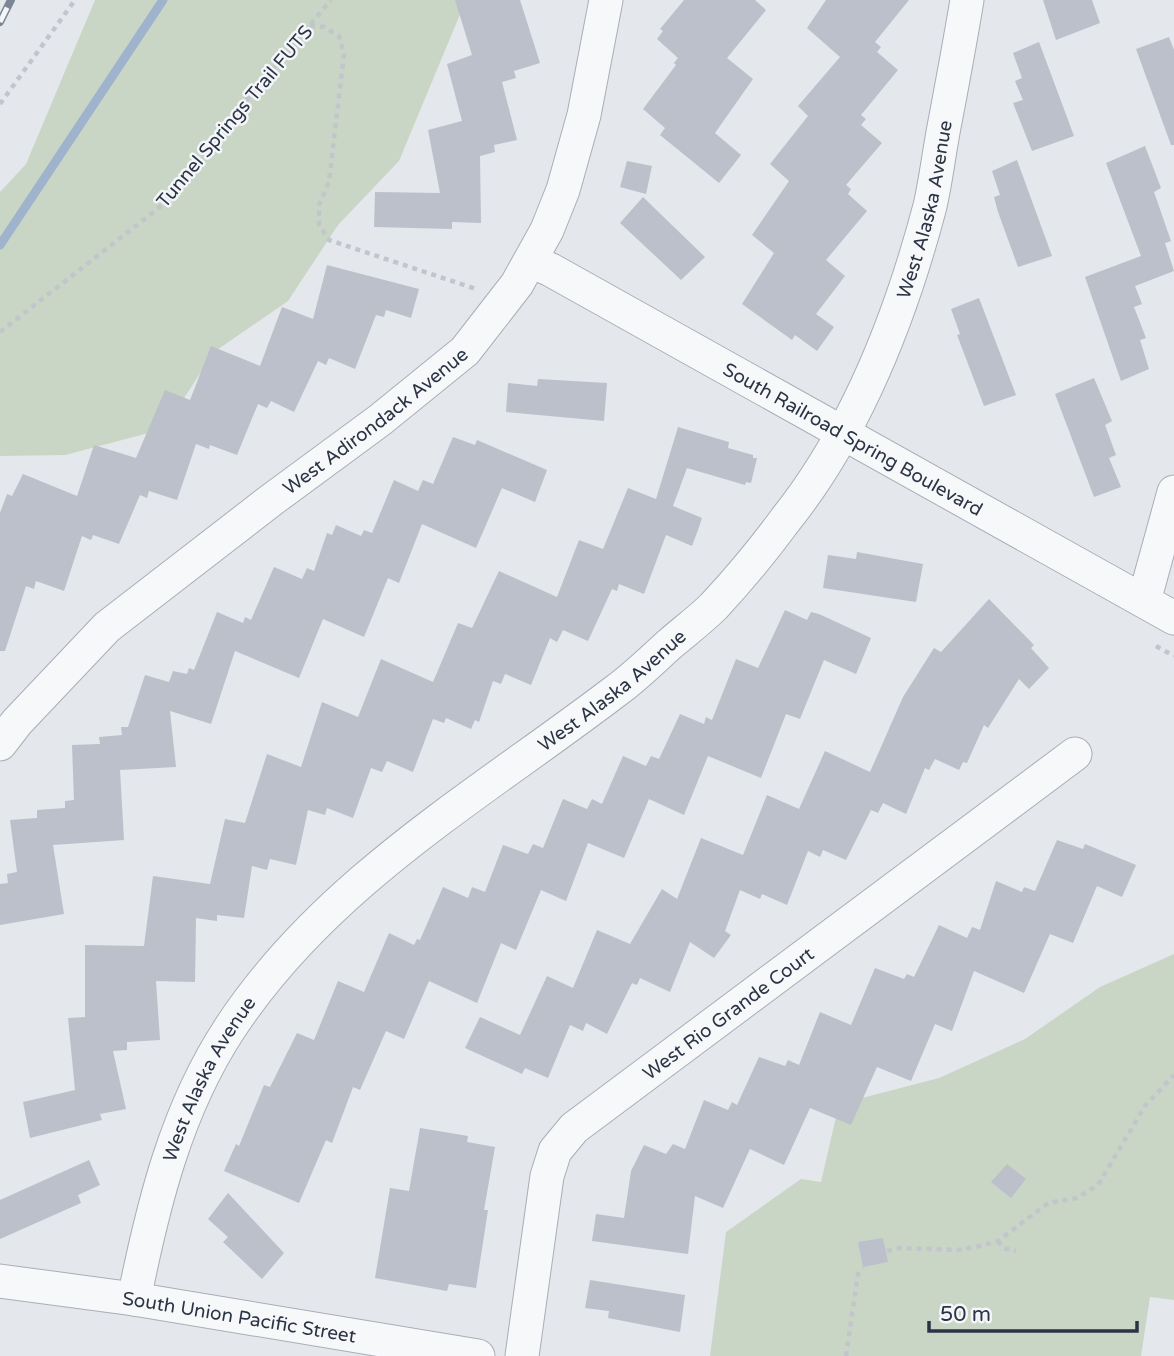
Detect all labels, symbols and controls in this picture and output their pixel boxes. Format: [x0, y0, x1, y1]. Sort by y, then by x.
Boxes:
street label: Tunnel Springs Trail FUTS [152, 21, 317, 212]
street label: West Alaska Avenue [893, 118, 957, 302]
street label: West Adirondack Avenue [279, 343, 473, 500]
street label: South Railroad Spring Boulevard [719, 358, 986, 521]
street label: West Alaska Avenue [534, 625, 691, 756]
street label: West Rio Grande Court [639, 943, 818, 1085]
street label: West Alaska Avenue [159, 993, 260, 1165]
street label: South Union Pacific Street [121, 1288, 358, 1348]
scale bar [929, 1290, 1137, 1334]
text: 50 m [940, 1302, 991, 1327]

